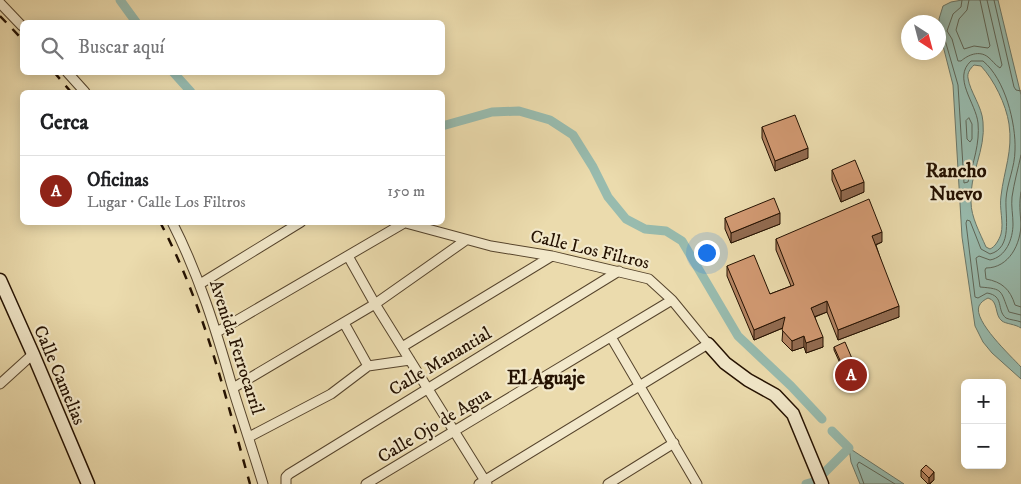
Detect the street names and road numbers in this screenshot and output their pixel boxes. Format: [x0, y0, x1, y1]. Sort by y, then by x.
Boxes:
street label: Calle Los Filtros [528, 226, 651, 274]
street label: Avenida Ferrocarril [204, 277, 268, 418]
street label: Calle Camelias [28, 322, 90, 428]
street label: Calle Manantial [385, 322, 496, 401]
street label: Calle Ojo de Agua [374, 383, 495, 468]

